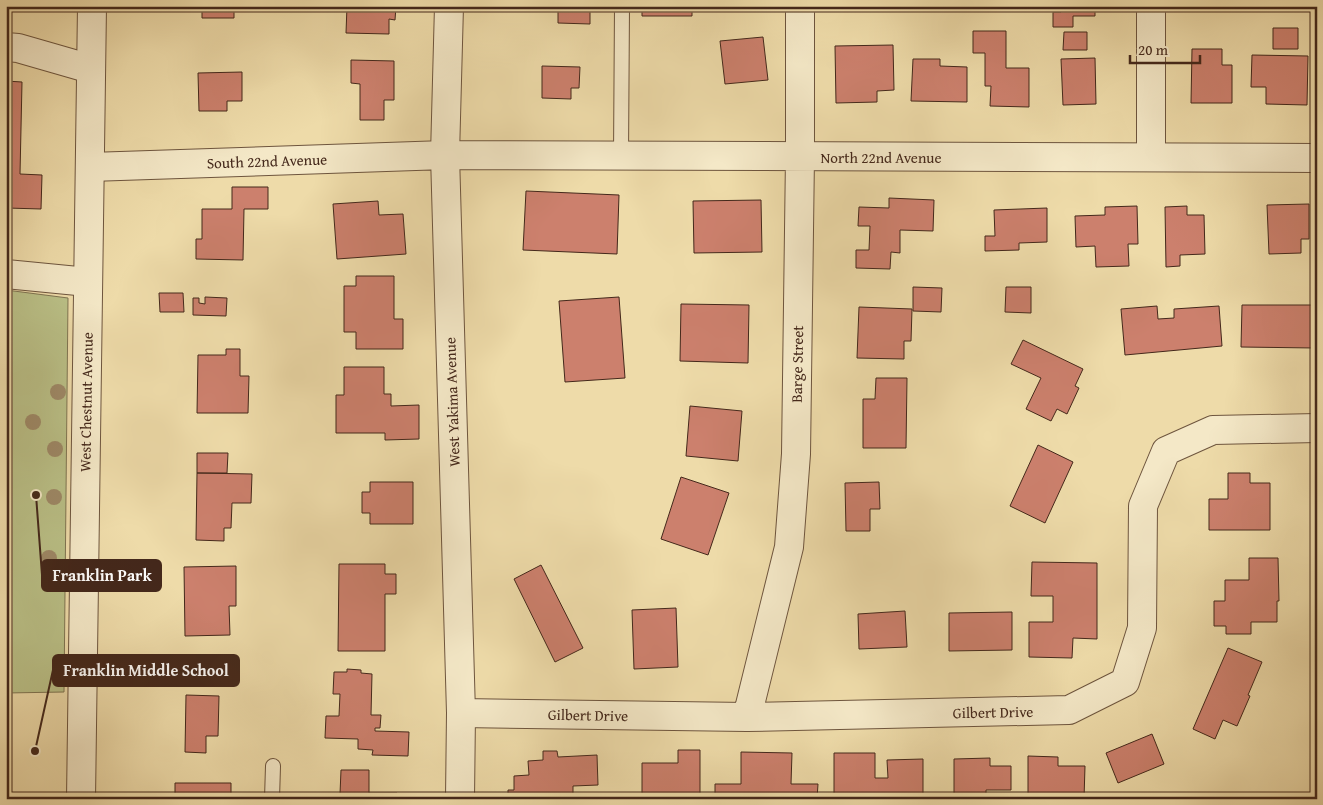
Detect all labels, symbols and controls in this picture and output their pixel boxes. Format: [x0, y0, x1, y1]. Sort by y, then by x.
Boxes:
scale bar [1130, 32, 1200, 64]
text: 20 m [1138, 39, 1169, 60]
street label: North 22nd Avenue [821, 147, 941, 168]
street label: South 22nd Avenue [206, 148, 328, 174]
street label: Barge Street [786, 324, 808, 403]
street label: West Chestnut Avenue [74, 332, 98, 472]
street label: West Yakima Avenue [439, 337, 465, 467]
callout: Franklin Park [42, 560, 161, 591]
text: Franklin Park [52, 563, 152, 587]
callout: Franklin Middle School [53, 655, 239, 686]
text: Franklin Middle School [63, 658, 229, 682]
street label: Gilbert Drive [953, 701, 1033, 723]
street label: Gilbert Drive [548, 704, 628, 726]

